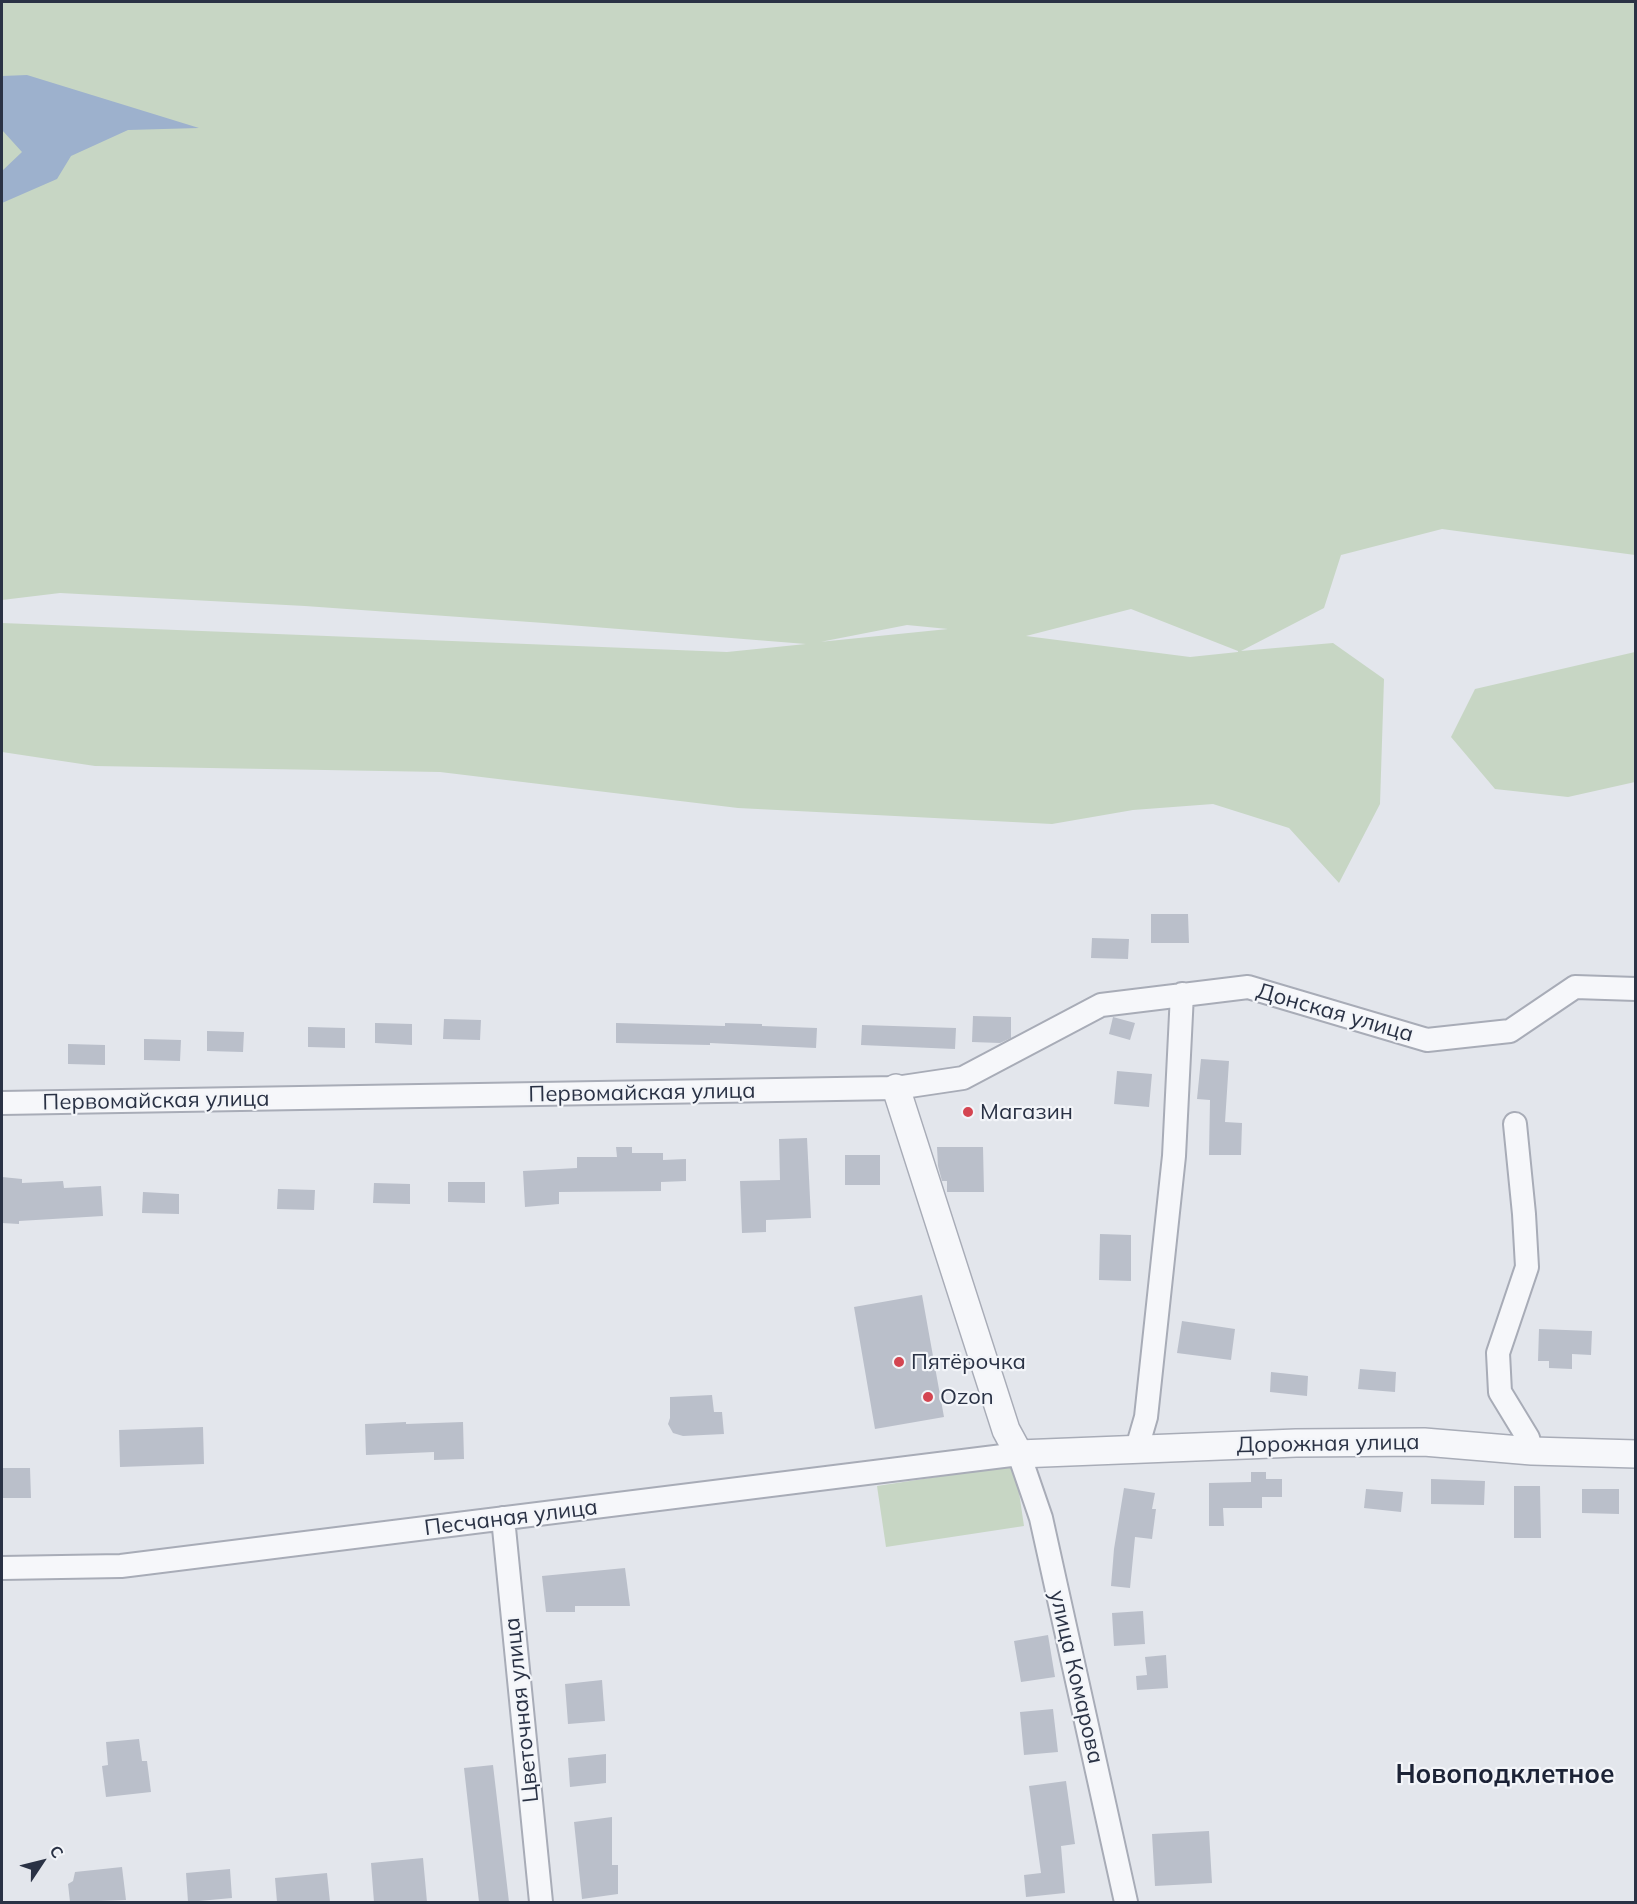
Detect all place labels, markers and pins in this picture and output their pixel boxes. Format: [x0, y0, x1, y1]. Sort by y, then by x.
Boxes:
place label: Магазин [980, 1099, 1073, 1125]
marker: Магазин [961, 1105, 975, 1119]
place label: Пятёрочка [911, 1349, 1026, 1375]
marker: Пятёрочка [892, 1355, 906, 1369]
place label: Ozon [940, 1384, 994, 1410]
marker: Ozon [921, 1390, 935, 1404]

